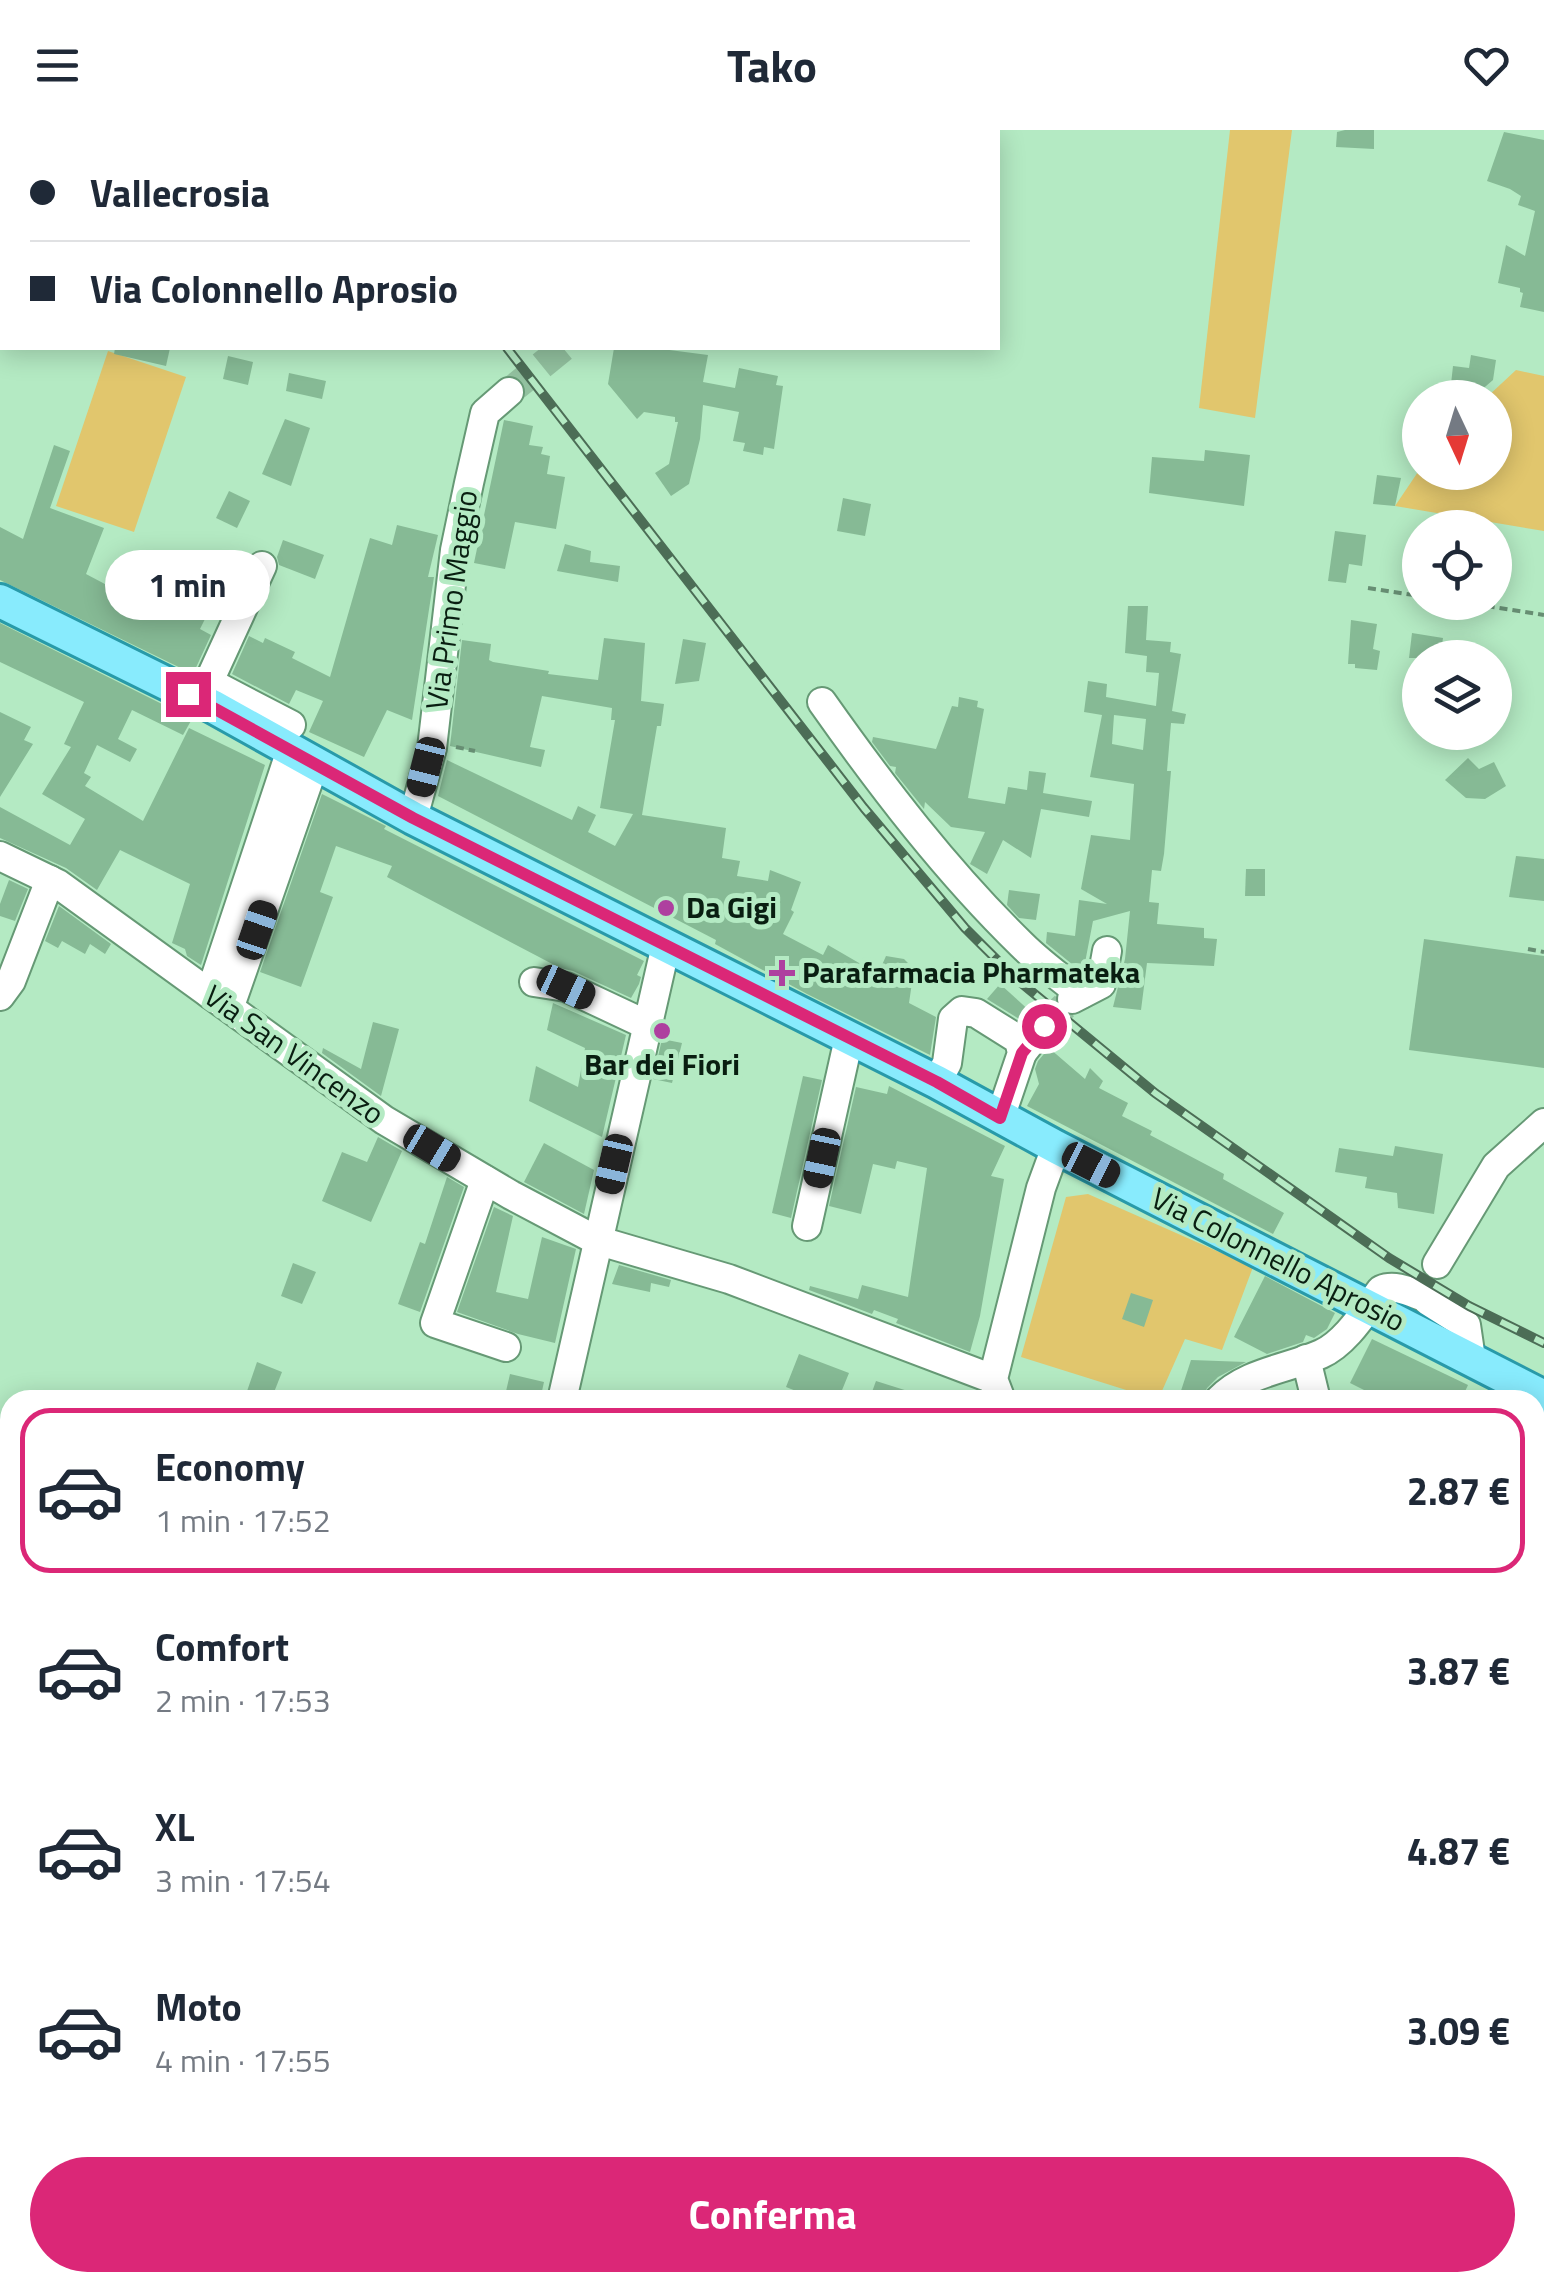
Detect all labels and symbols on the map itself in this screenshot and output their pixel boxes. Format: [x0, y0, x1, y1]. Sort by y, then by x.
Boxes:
north arrow [1402, 380, 1512, 490]
street label: Via Primo Maggio [413, 487, 489, 713]
callout: 1 min [106, 549, 270, 619]
route end [166, 672, 211, 717]
car [404, 734, 448, 800]
place label: Da Gigi [686, 884, 777, 930]
car [233, 897, 281, 963]
marker: Da Gigi [655, 897, 677, 919]
place label: Parafarmacia Pharmateka [802, 949, 1140, 995]
car [532, 961, 600, 1013]
marker: Parafarmacia Pharmateka [771, 962, 793, 984]
street label: Via San Vincenzo [195, 973, 394, 1136]
route start [1022, 1004, 1067, 1049]
marker: Bar dei Fiori [651, 1020, 673, 1042]
place label: Bar dei Fiori [584, 1041, 740, 1087]
car [399, 1120, 465, 1176]
car [801, 1126, 843, 1190]
car [593, 1131, 635, 1197]
car [1057, 1138, 1125, 1192]
street label: Via Colonnello Aprosio [1143, 1175, 1414, 1343]

